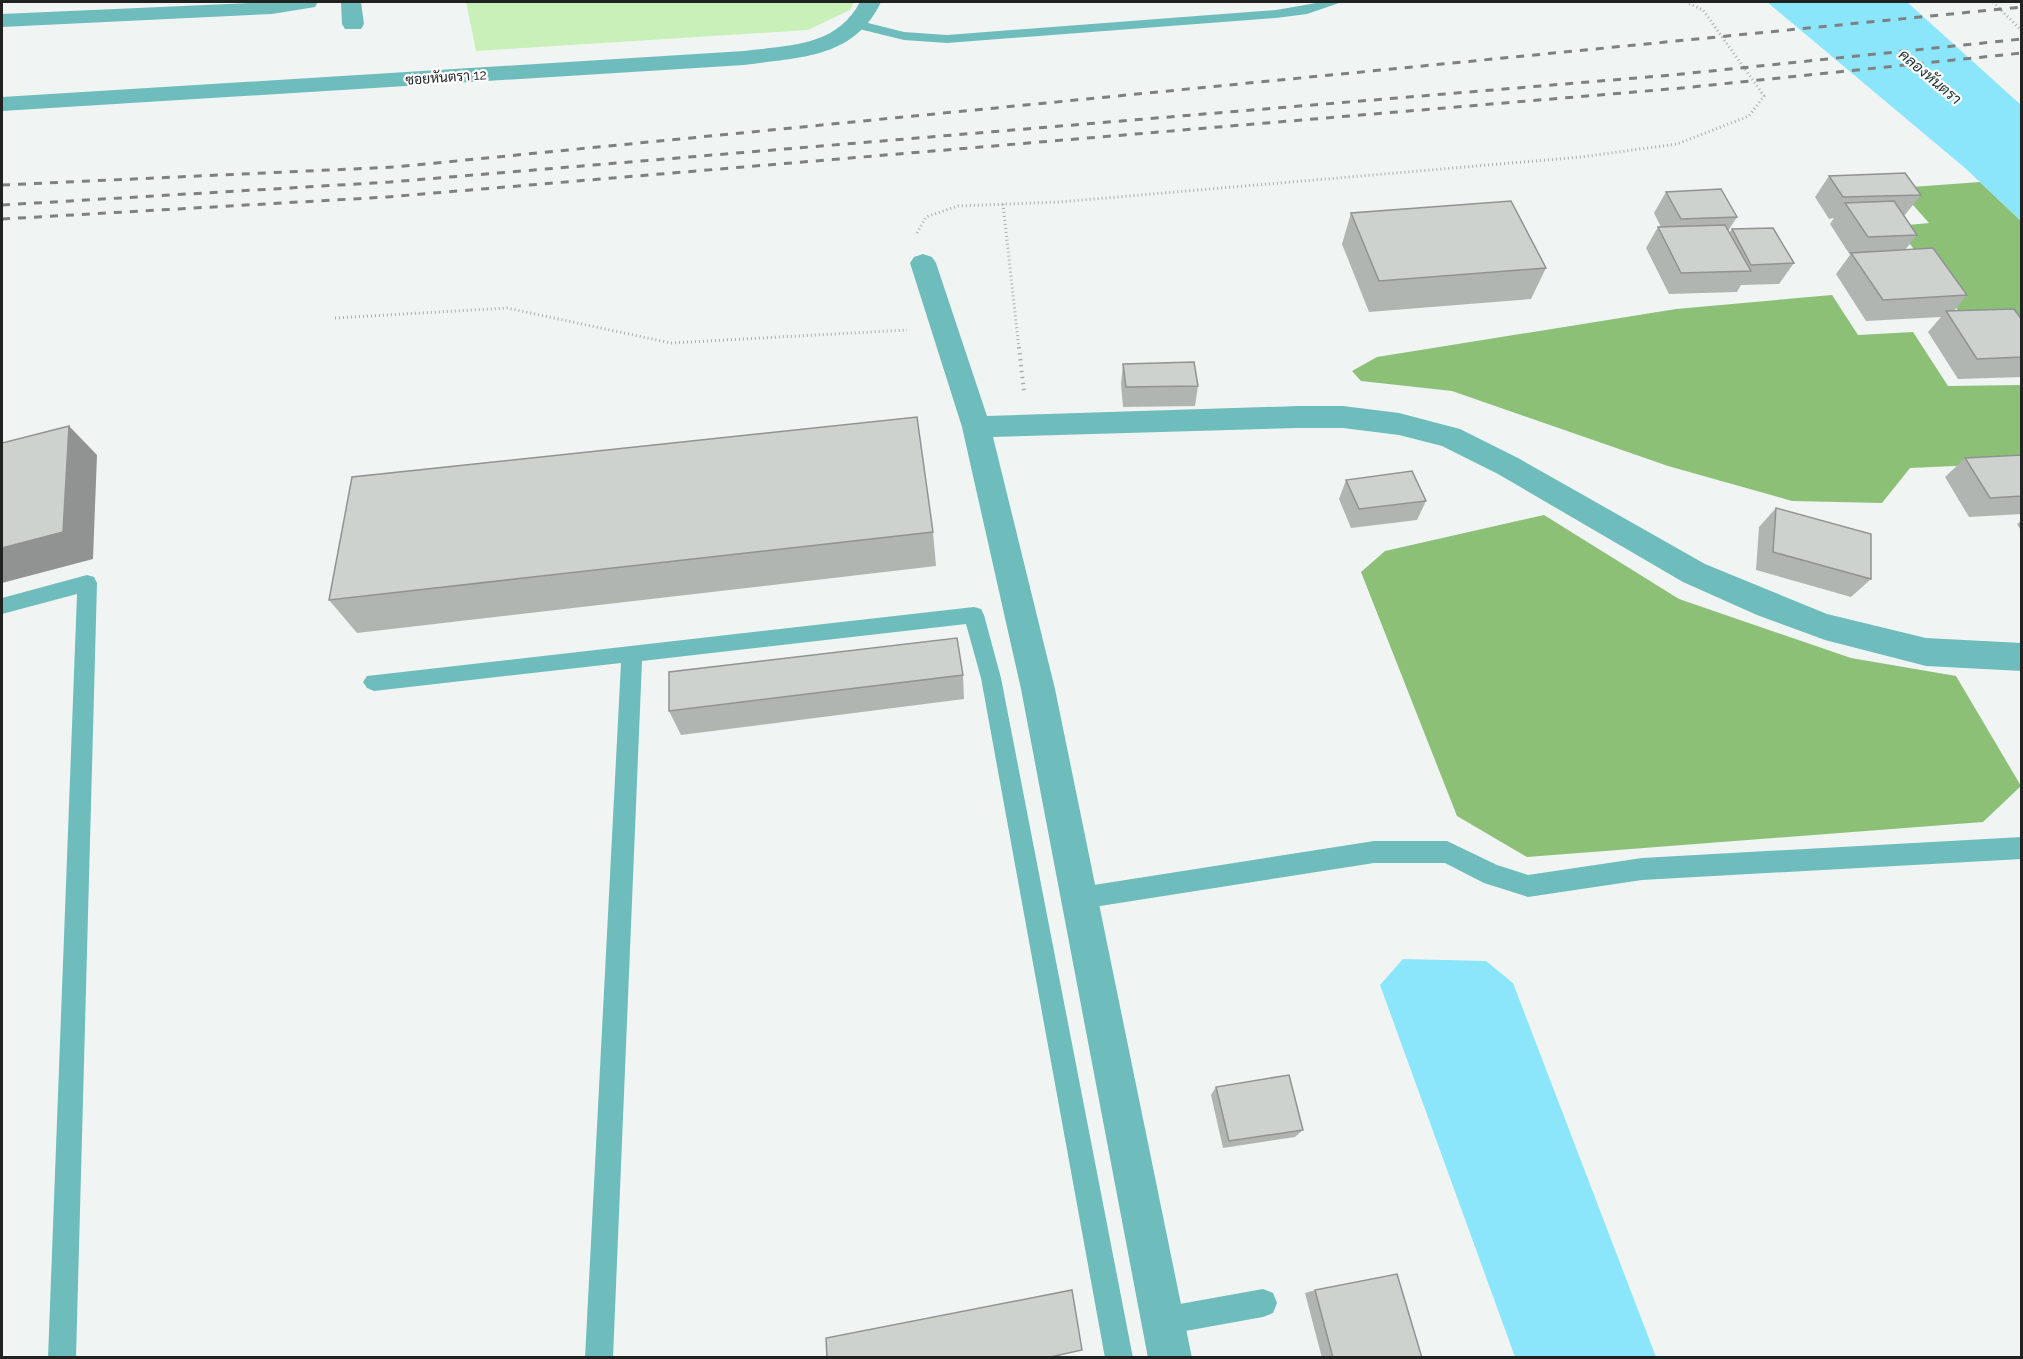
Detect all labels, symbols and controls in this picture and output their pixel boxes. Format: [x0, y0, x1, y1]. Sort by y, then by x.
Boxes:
water label: คลองหันตรา [1895, 46, 1965, 108]
street label: ซอยหันตรา 12 [405, 66, 487, 88]

